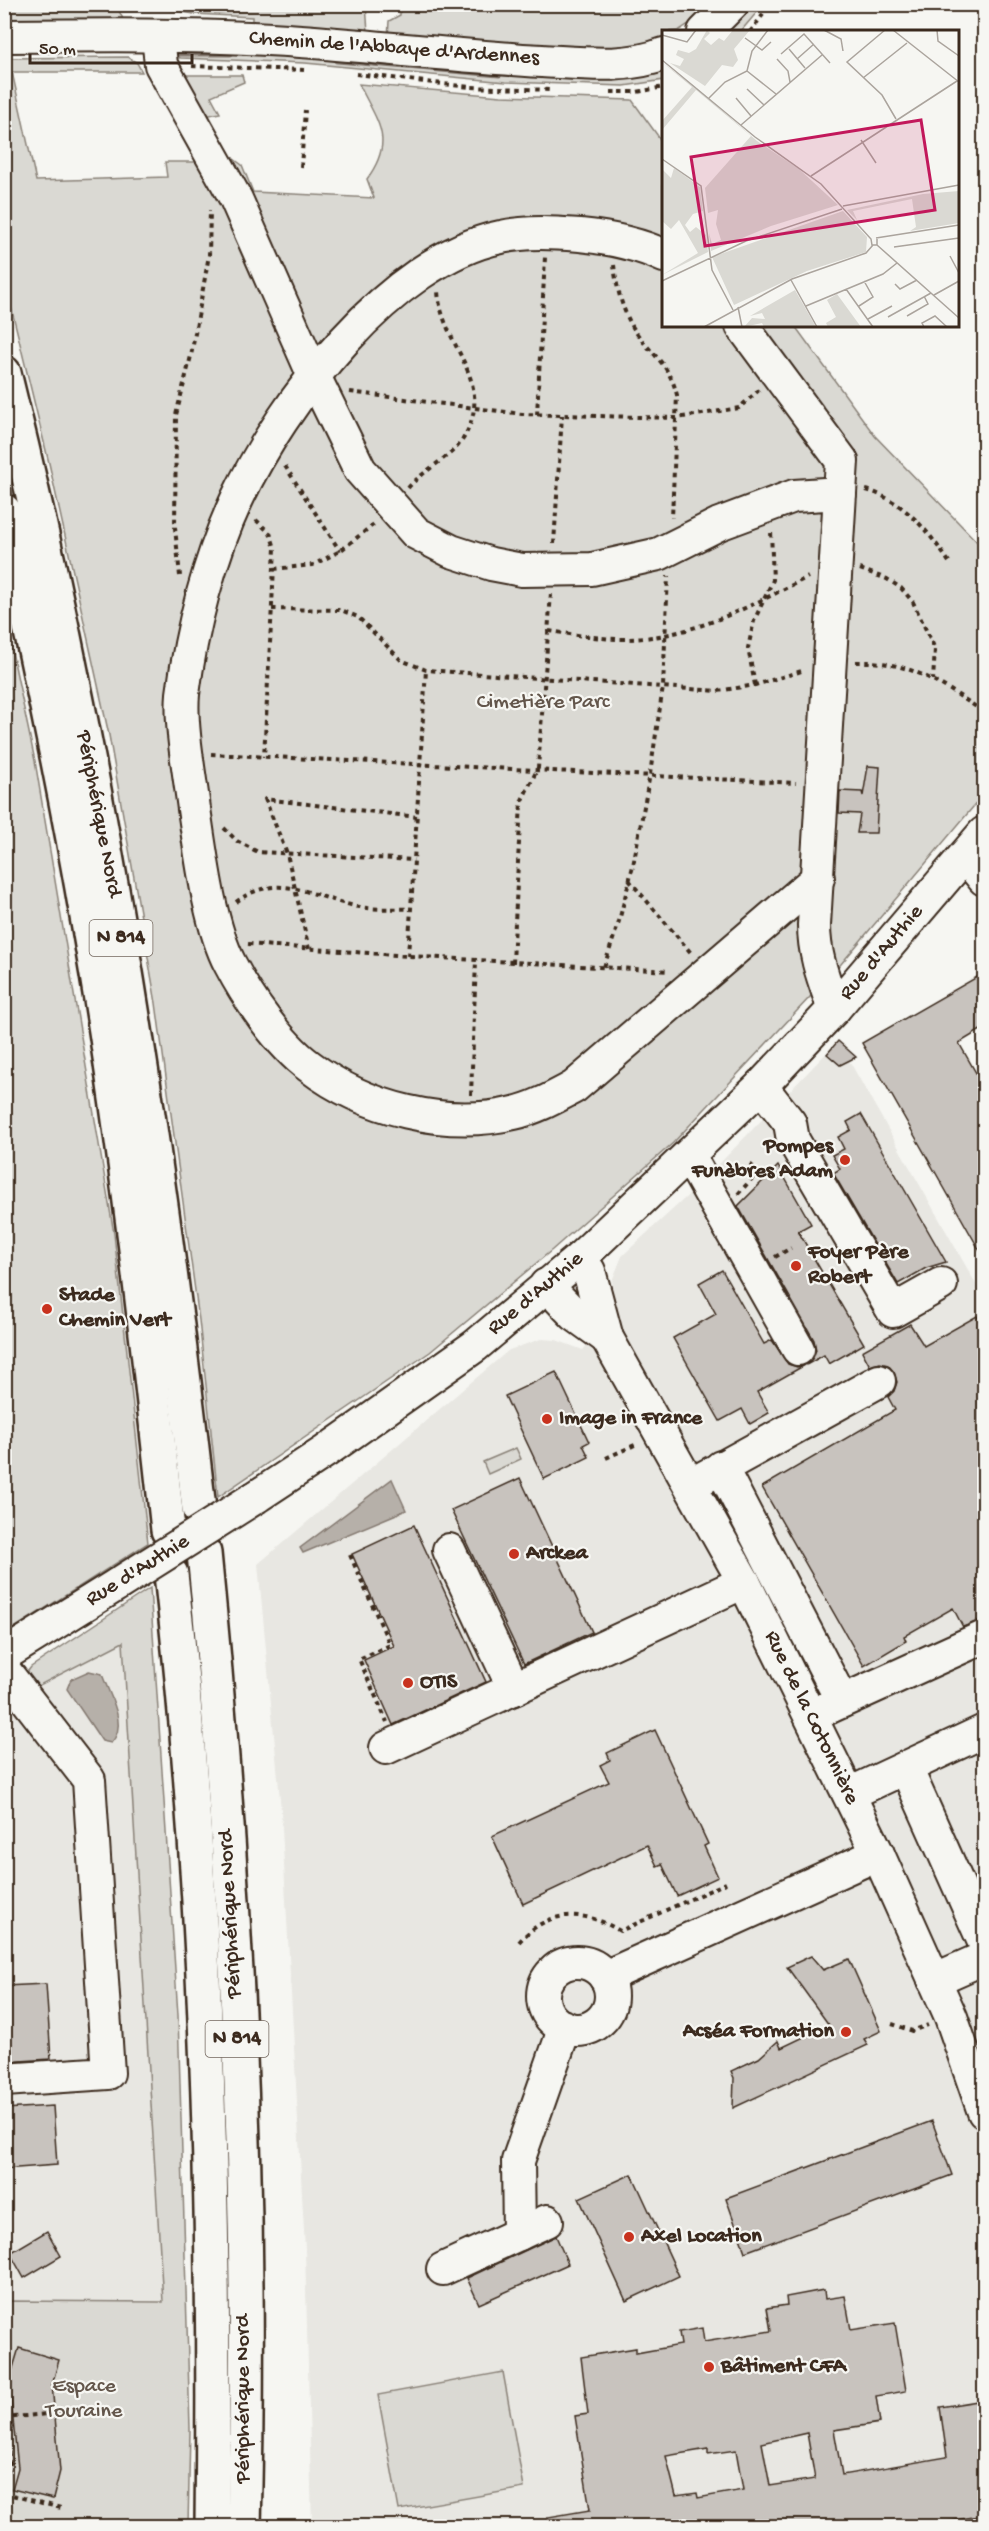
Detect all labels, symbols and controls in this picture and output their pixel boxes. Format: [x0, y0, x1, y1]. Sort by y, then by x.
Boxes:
street label: Chemin de l'Abbaye d'Ardennes [248, 26, 541, 72]
scale bar [30, 27, 192, 65]
inset map [662, 30, 959, 327]
text: 50 m [39, 40, 76, 61]
park label: Cimetière Parc [477, 690, 611, 716]
street label: Périphérique Nord [69, 728, 127, 902]
street label: Rue d'Authie [834, 899, 930, 1006]
road number: N 814 [90, 920, 152, 956]
place label: Pompes Funèbres Adam [691, 1134, 835, 1185]
marker: Pompes Funèbres Adam [838, 1153, 852, 1167]
place label: Foyer Père Robert [807, 1240, 909, 1291]
street label: Rue d'Authie [483, 1246, 590, 1342]
marker: Foyer Père Robert [789, 1259, 803, 1273]
place label: Stade Chemin Vert [58, 1283, 173, 1334]
marker: Stade Chemin Vert [40, 1302, 54, 1316]
place label: Image in France [559, 1406, 703, 1432]
marker: Image in France [540, 1412, 554, 1426]
street label: Rue d'Authie [81, 1529, 195, 1613]
place label: Arckea [525, 1541, 589, 1567]
marker: Arckea [507, 1547, 521, 1561]
street label: Rue de la Cotonnière [758, 1627, 865, 1810]
place label: OTIS [420, 1670, 458, 1696]
marker: OTIS [401, 1676, 415, 1690]
street label: Périphérique Nord [213, 1827, 248, 2000]
place label: Acséa Formation [682, 2019, 835, 2045]
road number: N 814 [206, 2021, 268, 2057]
marker: Acséa Formation [839, 2025, 853, 2039]
place label: Axel Location [640, 2224, 762, 2250]
marker: Axel Location [622, 2230, 636, 2244]
street label: Périphérique Nord [231, 2312, 257, 2485]
place label: Bâtiment CFA [720, 2354, 848, 2380]
marker: Bâtiment CFA [702, 2360, 716, 2374]
park label: Espace Touraine [44, 2374, 123, 2425]

